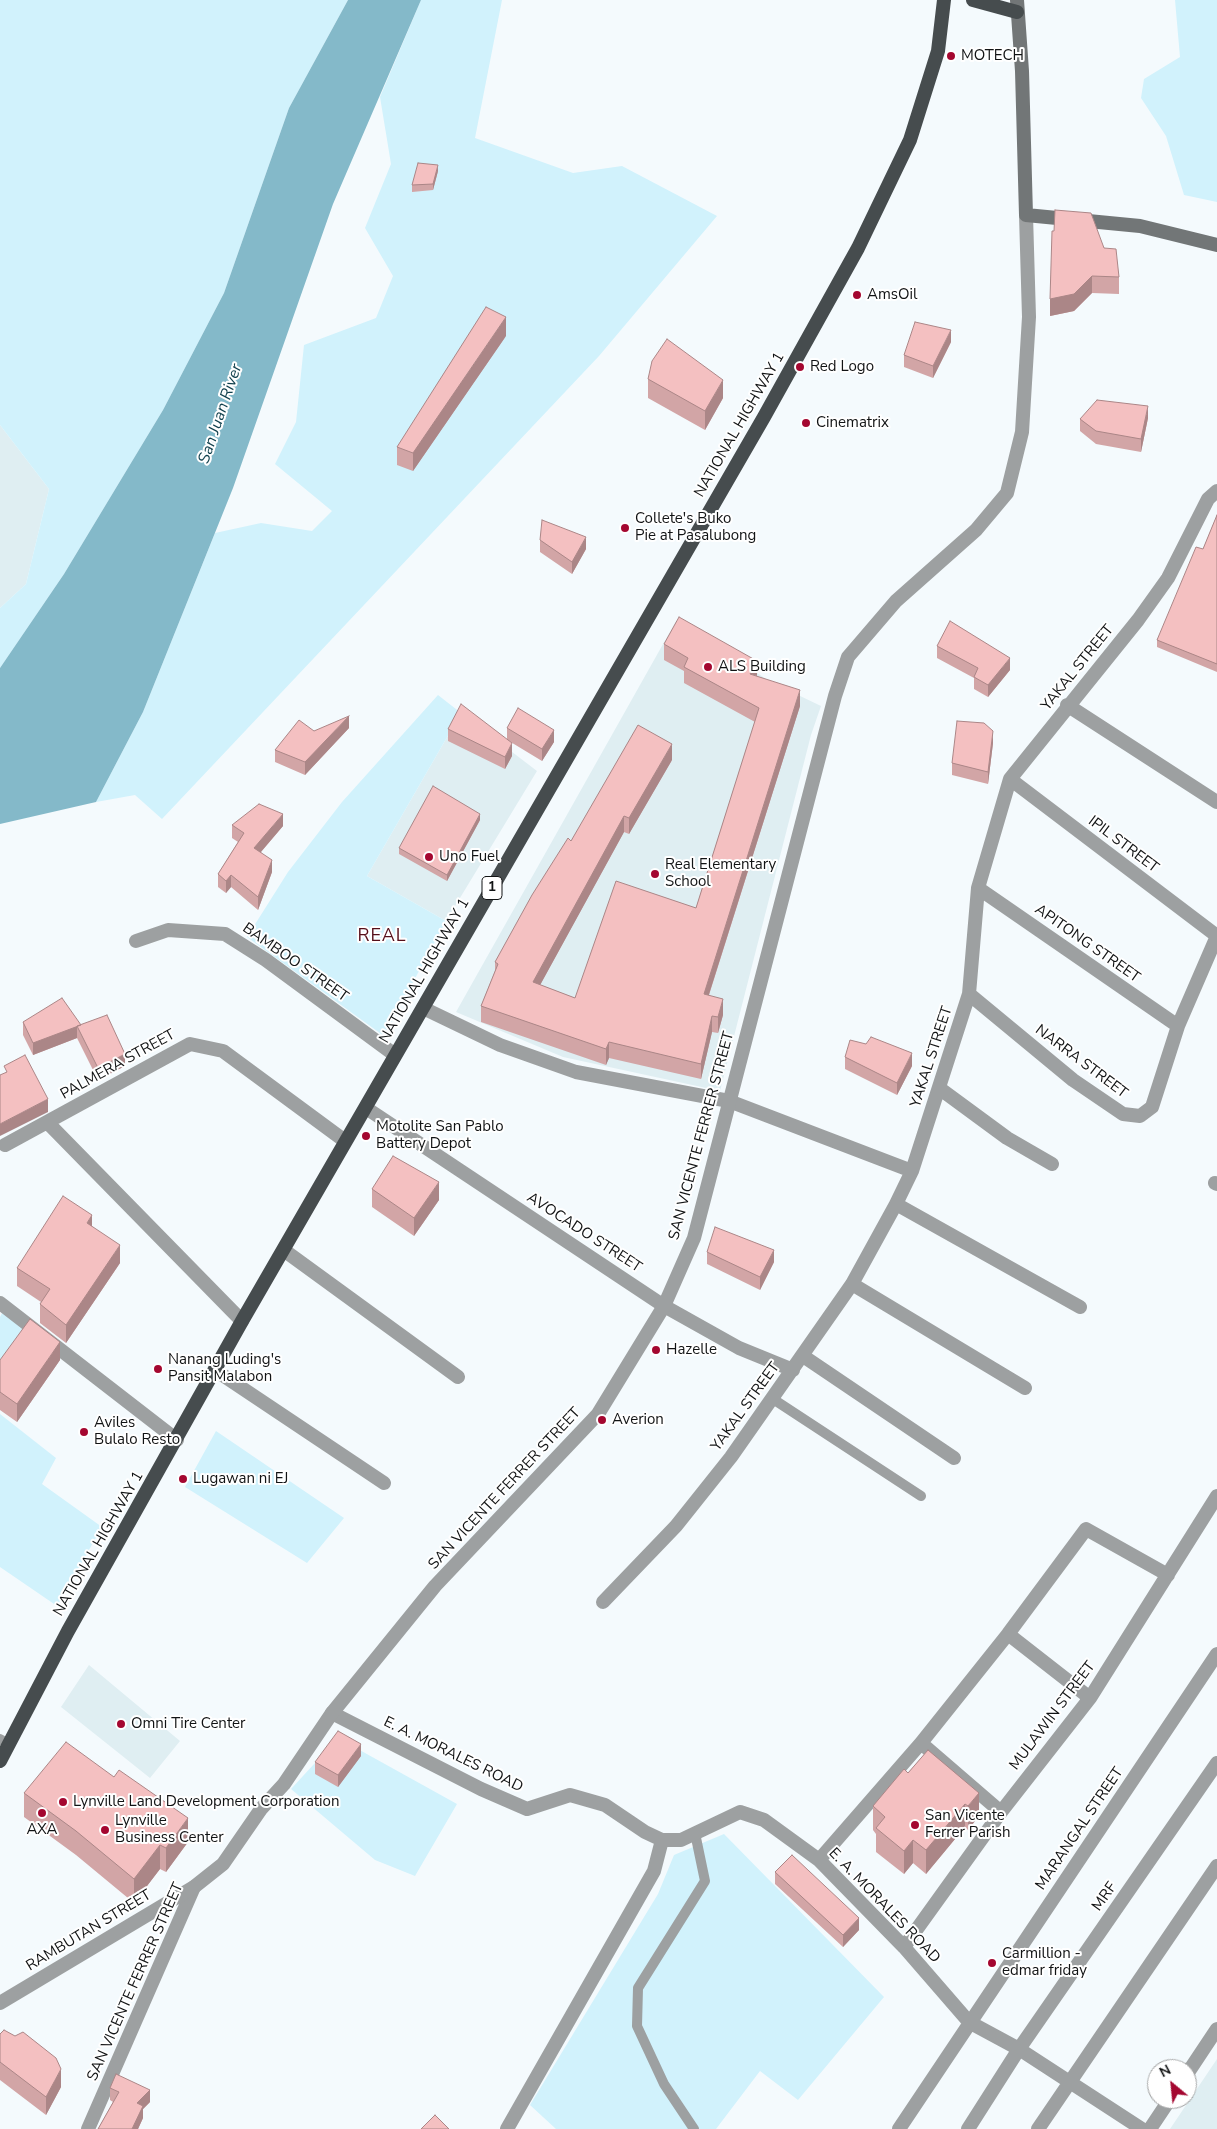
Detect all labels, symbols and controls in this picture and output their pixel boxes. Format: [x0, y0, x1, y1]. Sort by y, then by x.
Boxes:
place label: MOTECH [961, 47, 1024, 65]
marker: MOTECH [945, 50, 957, 62]
place label: AmsOil [867, 286, 917, 304]
marker: AmsOil [851, 289, 863, 301]
street label: NATIONAL HIGHWAY 1 [691, 349, 789, 501]
place label: Red Logo [810, 358, 874, 376]
marker: Red Logo [794, 361, 806, 373]
water label: San Juan River [195, 362, 247, 466]
place label: Cinematrix [816, 414, 889, 432]
marker: Cinematrix [800, 417, 812, 429]
place label: Collete's Buko Pie at Pasalubong [635, 510, 756, 545]
marker: Collete's Buko Pie at Pasalubong [619, 522, 631, 534]
street label: YAKAL STREET [1038, 621, 1118, 715]
place label: ALS Building [718, 658, 806, 676]
marker: ALS Building [702, 661, 714, 673]
street label: IPIL STREET [1084, 813, 1162, 877]
place label: Uno Fuel [439, 848, 500, 866]
marker: Uno Fuel [423, 851, 435, 863]
place label: Real Elementary School [665, 856, 776, 891]
marker: Real Elementary School [649, 868, 661, 880]
road number: 1 [482, 876, 502, 900]
street label: NATIONAL HIGHWAY 1 [376, 895, 474, 1047]
street label: APITONG STREET [1031, 901, 1143, 987]
street label: BAMBOO STREET [239, 920, 351, 1006]
district label: REAL [357, 926, 407, 948]
street label: YAKAL STREET [907, 1004, 957, 1110]
street label: NARRA STREET [1031, 1021, 1131, 1103]
street label: PALMERA STREET [58, 1026, 178, 1104]
street label: SAN VICENTE FERRER STREET [665, 1030, 739, 1242]
place label: Motolite San Pablo Battery Depot [376, 1118, 504, 1153]
marker: Motolite San Pablo Battery Depot [360, 1130, 372, 1142]
street label: AVOCADO STREET [523, 1189, 645, 1277]
place label: Hazelle [666, 1341, 717, 1359]
marker: Hazelle [650, 1344, 662, 1356]
place label: Nanang Luding's Pansit Malabon [168, 1351, 281, 1386]
street label: YAKAL STREET [708, 1359, 784, 1455]
marker: Nanang Luding's Pansit Malabon [152, 1363, 164, 1375]
street label: SAN VICENTE FERRER STREET [425, 1404, 585, 1574]
place label: Averion [612, 1411, 664, 1429]
place label: Aviles Bulalo Resto [94, 1414, 180, 1449]
marker: Averion [596, 1414, 608, 1426]
marker: Aviles Bulalo Resto [78, 1426, 90, 1438]
street label: NATIONAL HIGHWAY 1 [50, 1468, 148, 1620]
place label: Lugawan ni EJ [193, 1470, 288, 1488]
marker: Lugawan ni EJ [177, 1473, 189, 1485]
street label: MULAWIN STREET [1006, 1658, 1100, 1774]
street label: E. A. MORALES ROAD [380, 1713, 526, 1797]
place label: Omni Tire Center [131, 1715, 245, 1733]
marker: Omni Tire Center [115, 1718, 127, 1730]
street label: MARANGAL STREET [1032, 1764, 1128, 1894]
place label: Lynville Land Development Corporation [73, 1793, 339, 1811]
marker: Lynville Land Development Corporation [57, 1796, 69, 1808]
marker: AXA [36, 1807, 48, 1819]
place label: San Vicente Ferrer Parish [925, 1807, 1010, 1842]
place label: Lynville Business Center [115, 1812, 224, 1847]
marker: San Vicente Ferrer Parish [909, 1819, 921, 1831]
place label: AXA [26, 1821, 58, 1839]
marker: Lynville Business Center [99, 1824, 111, 1836]
street label: E. A. MORALES ROAD [824, 1845, 944, 1967]
street label: MRF [1089, 1879, 1121, 1915]
street label: SAN VICENTE FERRER STREET [84, 1880, 188, 2084]
street label: RAMBUTAN STREET [23, 1886, 155, 1976]
place label: Carmillion - edmar friday [1002, 1945, 1087, 1980]
marker: Carmillion - edmar friday [986, 1957, 998, 1969]
north arrow [1147, 2059, 1197, 2109]
text: N [1156, 2060, 1174, 2082]

